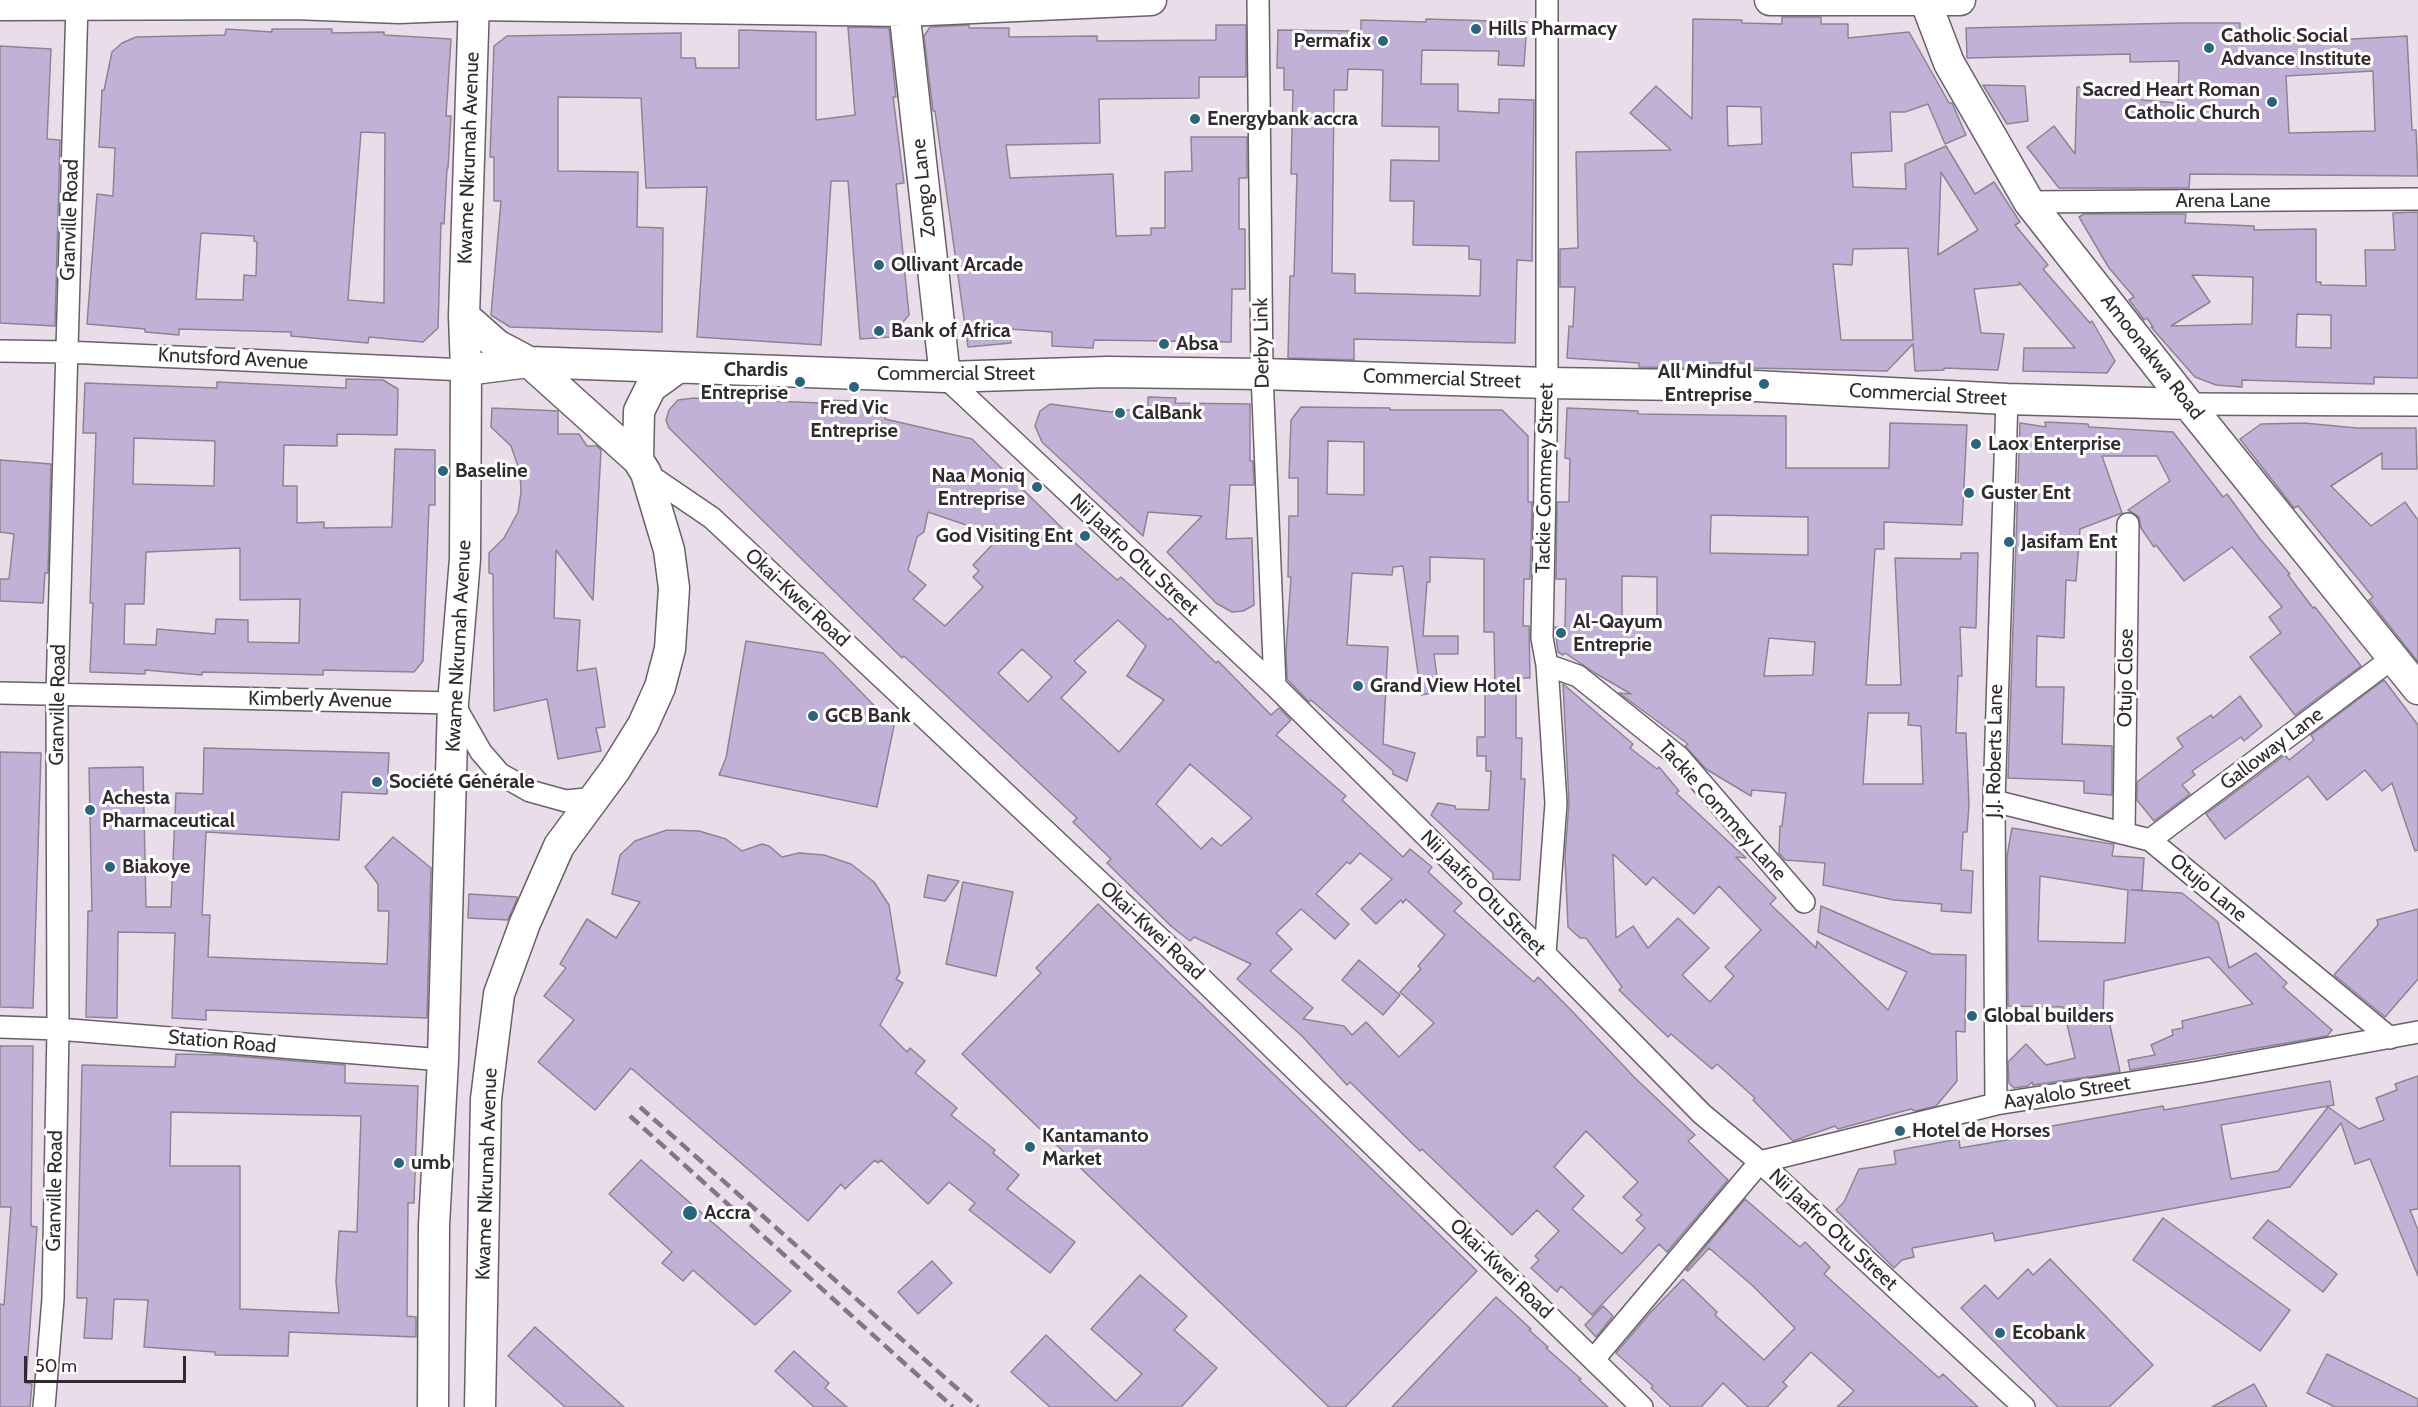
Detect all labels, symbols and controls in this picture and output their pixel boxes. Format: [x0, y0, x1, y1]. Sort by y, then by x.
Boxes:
place label: Hills Pharmacy [1488, 17, 1617, 41]
marker: Hills Pharmacy [1469, 22, 1483, 36]
place label: Catholic Social Advance Institute [2221, 24, 2371, 71]
place label: Permafix [1294, 29, 1371, 53]
marker: Permafix [1376, 34, 1390, 48]
marker: Catholic Social Advance Institute [2202, 41, 2216, 55]
street label: Kwame Nkrumah Avenue [453, 52, 485, 264]
place label: Sacred Heart Roman Catholic Church [2082, 78, 2260, 125]
marker: Sacred Heart Roman Catholic Church [2265, 95, 2279, 109]
place label: Energybank accra [1207, 107, 1358, 131]
marker: Energybank accra [1188, 112, 1202, 126]
street label: Zongo Lane [907, 137, 941, 239]
street label: Granville Road [56, 159, 84, 281]
street label: Arena Lane [2176, 189, 2270, 213]
place label: Ollivant Arcade [891, 253, 1023, 277]
marker: Ollivant Arcade [872, 258, 886, 272]
street label: Amoonakwa Road [2095, 289, 2209, 425]
street label: Derby Link [1249, 297, 1275, 389]
place label: Bank of Africa [891, 319, 1011, 343]
marker: Bank of Africa [872, 324, 886, 338]
place label: Absa [1176, 332, 1218, 356]
marker: Absa [1157, 337, 1171, 351]
street label: Knutsford Avenue [157, 343, 309, 375]
place label: Chardis Entreprise [701, 358, 788, 405]
place label: All Mindful Entreprise [1658, 360, 1752, 407]
street label: Commercial Street [877, 362, 1035, 386]
street label: Commercial Street [1363, 364, 1521, 394]
marker: Chardis Entreprise [793, 375, 807, 389]
marker: All Mindful Entreprise [1757, 377, 1771, 391]
street label: Commercial Street [1849, 379, 2007, 411]
marker: Fred Vic Entreprise [847, 380, 861, 394]
street label: Tackie Commey Street [1531, 383, 1559, 573]
place label: Fred Vic Entreprise [810, 396, 898, 443]
place label: CalBank [1132, 401, 1202, 425]
marker: CalBank [1113, 406, 1127, 420]
place label: Laox Enterprise [1988, 432, 2121, 456]
marker: Laox Enterprise [1969, 437, 1983, 451]
place label: Baseline [455, 459, 528, 483]
marker: Baseline [436, 464, 450, 478]
place label: Naa Moniq Entreprise [932, 464, 1025, 511]
marker: Naa Moniq Entreprise [1030, 480, 1044, 494]
place label: Guster Ent [1981, 481, 2071, 505]
marker: Guster Ent [1962, 486, 1976, 500]
street label: Nii Jaafro Otu Street [1065, 489, 1203, 621]
place label: God Visiting Ent [936, 524, 1073, 548]
marker: God Visiting Ent [1078, 529, 1092, 543]
place label: Jasifam Ent [2021, 530, 2117, 554]
marker: Jasifam Ent [2002, 535, 2016, 549]
street label: Kwame Nkrumah Avenue [441, 539, 477, 753]
street label: Okai-Kwei Road [740, 544, 854, 652]
place label: Al-Qayum Entreprie [1573, 610, 1663, 657]
marker: Al-Qayum Entreprie [1554, 626, 1568, 640]
street label: Otujo Close [2113, 628, 2139, 728]
street label: Granville Road [45, 644, 71, 766]
place label: Grand View Hotel [1370, 674, 1521, 698]
marker: Grand View Hotel [1351, 679, 1365, 693]
street label: J.J. Roberts Lane [1982, 684, 2008, 818]
street label: Kimberly Avenue [248, 687, 392, 713]
street label: Galloway Lane [2216, 703, 2328, 795]
place label: GCB Bank [825, 704, 911, 728]
marker: GCB Bank [806, 709, 820, 723]
street label: Tackie Commey Lane [1653, 736, 1791, 886]
place label: Société Générale [389, 770, 535, 794]
marker: Société Générale [370, 775, 384, 789]
place label: Achesta Pharmaceutical [102, 786, 235, 833]
marker: Achesta Pharmaceutical [83, 803, 97, 817]
street label: Nii Jaafro Otu Street [1415, 825, 1551, 961]
street label: Otujo Lane [2165, 849, 2251, 927]
place label: Biakoye [122, 855, 190, 879]
marker: Biakoye [103, 860, 117, 874]
street label: Okai-Kwei Road [1095, 877, 1209, 985]
place label: Global builders [1984, 1004, 2114, 1028]
marker: Global builders [1965, 1009, 1979, 1023]
street label: Station Road [167, 1025, 277, 1059]
street label: Kwame Nkrumah Avenue [471, 1068, 503, 1280]
street label: Aayalolo Street [2002, 1071, 2132, 1115]
place label: Hotel de Horses [1912, 1119, 2050, 1143]
place label: Kantamanto Market [1042, 1124, 1149, 1171]
marker: Hotel de Horses [1893, 1124, 1907, 1138]
street label: Granville Road [42, 1130, 68, 1252]
marker: Kantamanto Market [1023, 1140, 1037, 1154]
place label: umb [411, 1151, 451, 1175]
marker: umb [392, 1156, 406, 1170]
street label: Nii Jaafro Otu Street [1764, 1164, 1902, 1296]
place label: Accra [704, 1201, 751, 1225]
marker: Accra [681, 1204, 699, 1222]
street label: Okai-Kwei Road [1445, 1214, 1557, 1324]
place label: Ecobank [2012, 1321, 2086, 1345]
marker: Ecobank [1993, 1326, 2007, 1340]
scale bar [27, 1344, 189, 1382]
text: 50 m [35, 1355, 77, 1377]

